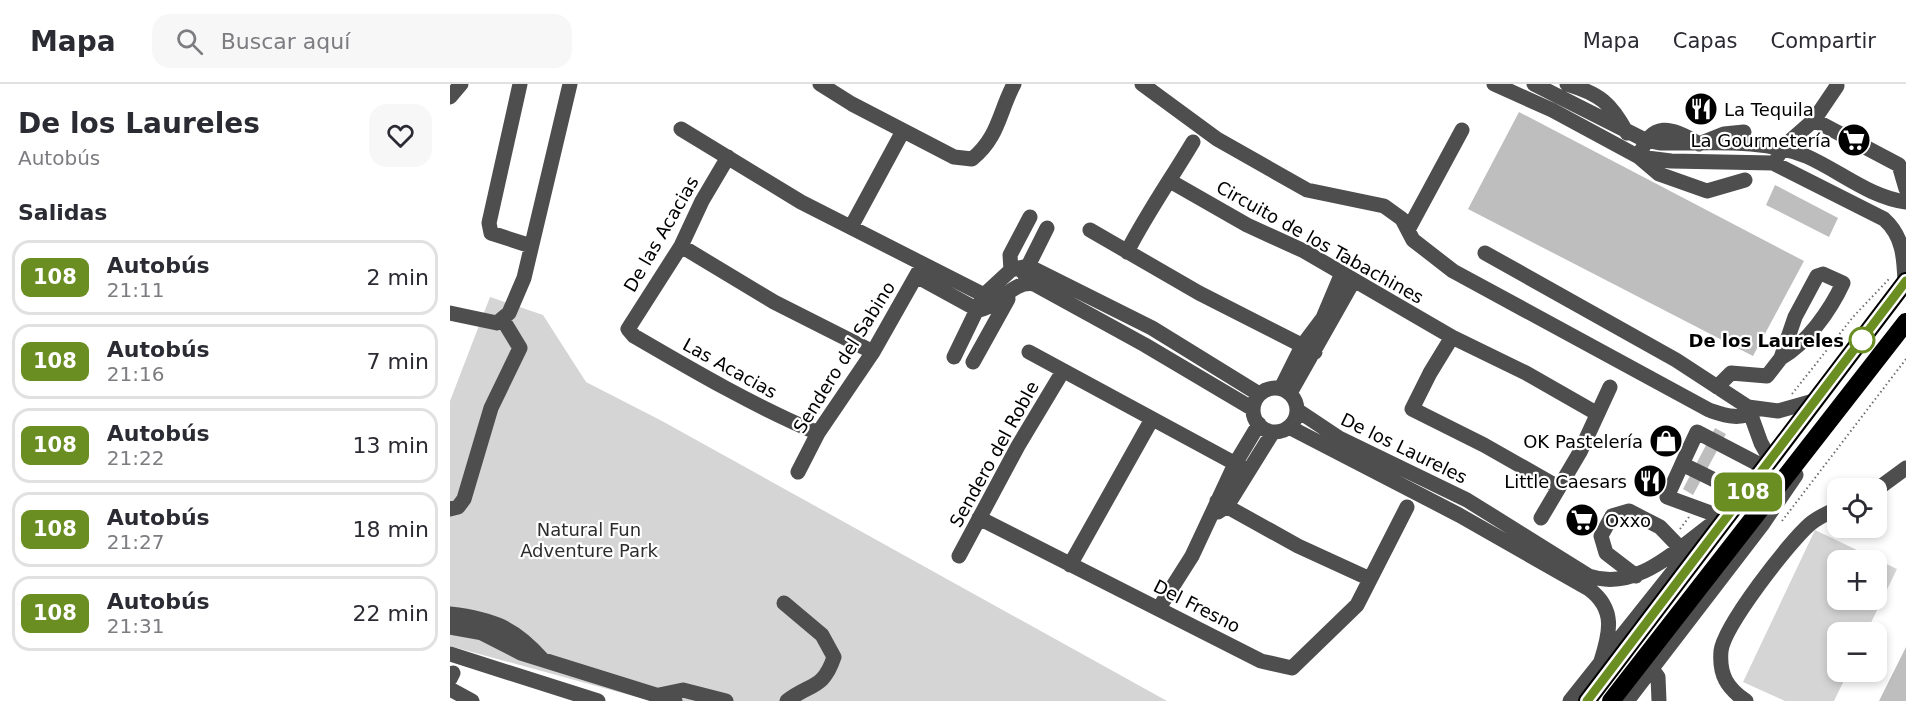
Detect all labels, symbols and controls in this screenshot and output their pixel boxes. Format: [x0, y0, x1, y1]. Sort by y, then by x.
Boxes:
search box [152, 14, 572, 68]
text: Mapa [30, 25, 116, 58]
icon: search [173, 25, 206, 58]
text: Buscar aquí [221, 29, 350, 54]
text: Mapa [1583, 29, 1640, 53]
text: Capas [1673, 29, 1737, 53]
text: Compartir [1770, 29, 1876, 53]
restaurant icon: La Tequila [1683, 91, 1719, 127]
place label: La Tequila [1724, 99, 1814, 120]
button: heart [369, 104, 432, 167]
text: De los Laureles [18, 107, 260, 140]
supermarket icon: La Gourmetería [1836, 122, 1872, 158]
place label: La Gourmetería [1691, 130, 1831, 151]
text: Autobús [18, 146, 100, 170]
street label: De las Acacias [619, 172, 703, 296]
street label: Circuito de los Tabachines [1213, 176, 1427, 308]
text: Salidas [18, 200, 107, 225]
text: Autobús [107, 253, 210, 278]
text: 108 [33, 265, 77, 289]
text: 2 min [367, 265, 429, 290]
street label: Sendero del Sabino [789, 277, 899, 437]
text: 21:11 [107, 278, 164, 302]
marker: De los Laureles [1849, 327, 1875, 353]
place label: De los Laureles [1688, 330, 1844, 351]
street label: Las Acacias [679, 334, 781, 402]
text: Autobús [107, 337, 210, 362]
text: 108 [33, 349, 77, 373]
text: 7 min [367, 349, 429, 374]
text: 21:16 [107, 362, 164, 386]
street label: Sendero del Roble [945, 377, 1043, 531]
street label: De los Laureles [1337, 408, 1471, 488]
text: Autobús [107, 421, 210, 446]
shop icon: OK Pastelería [1648, 423, 1684, 459]
place label: OK Pastelería [1523, 431, 1643, 452]
text: 108 [33, 433, 77, 457]
text: 13 min [353, 433, 429, 458]
text: 21:22 [107, 446, 164, 470]
restaurant icon: Little Caesars [1632, 463, 1668, 499]
place label: Little Caesars [1504, 471, 1627, 492]
line badge: 108 [1714, 472, 1782, 512]
map controls [1827, 478, 1887, 682]
button: locate [1827, 478, 1887, 538]
text: 108 [1726, 480, 1770, 504]
supermarket icon: Oxxo [1564, 502, 1600, 538]
text: Autobús [107, 505, 210, 530]
place label: Oxxo [1605, 510, 1651, 531]
text: 108 [33, 517, 77, 541]
text: 18 min [353, 517, 429, 542]
park label: Natural Fun Adventure Park [520, 519, 658, 561]
text: 21:27 [107, 530, 164, 554]
button: + [1827, 550, 1887, 610]
street label: Del Fresno [1150, 575, 1244, 637]
text: Autobús [107, 589, 210, 614]
text: 108 [33, 601, 77, 625]
text: 22 min [353, 601, 429, 626]
text: 21:31 [107, 614, 164, 638]
button: − [1827, 622, 1887, 682]

